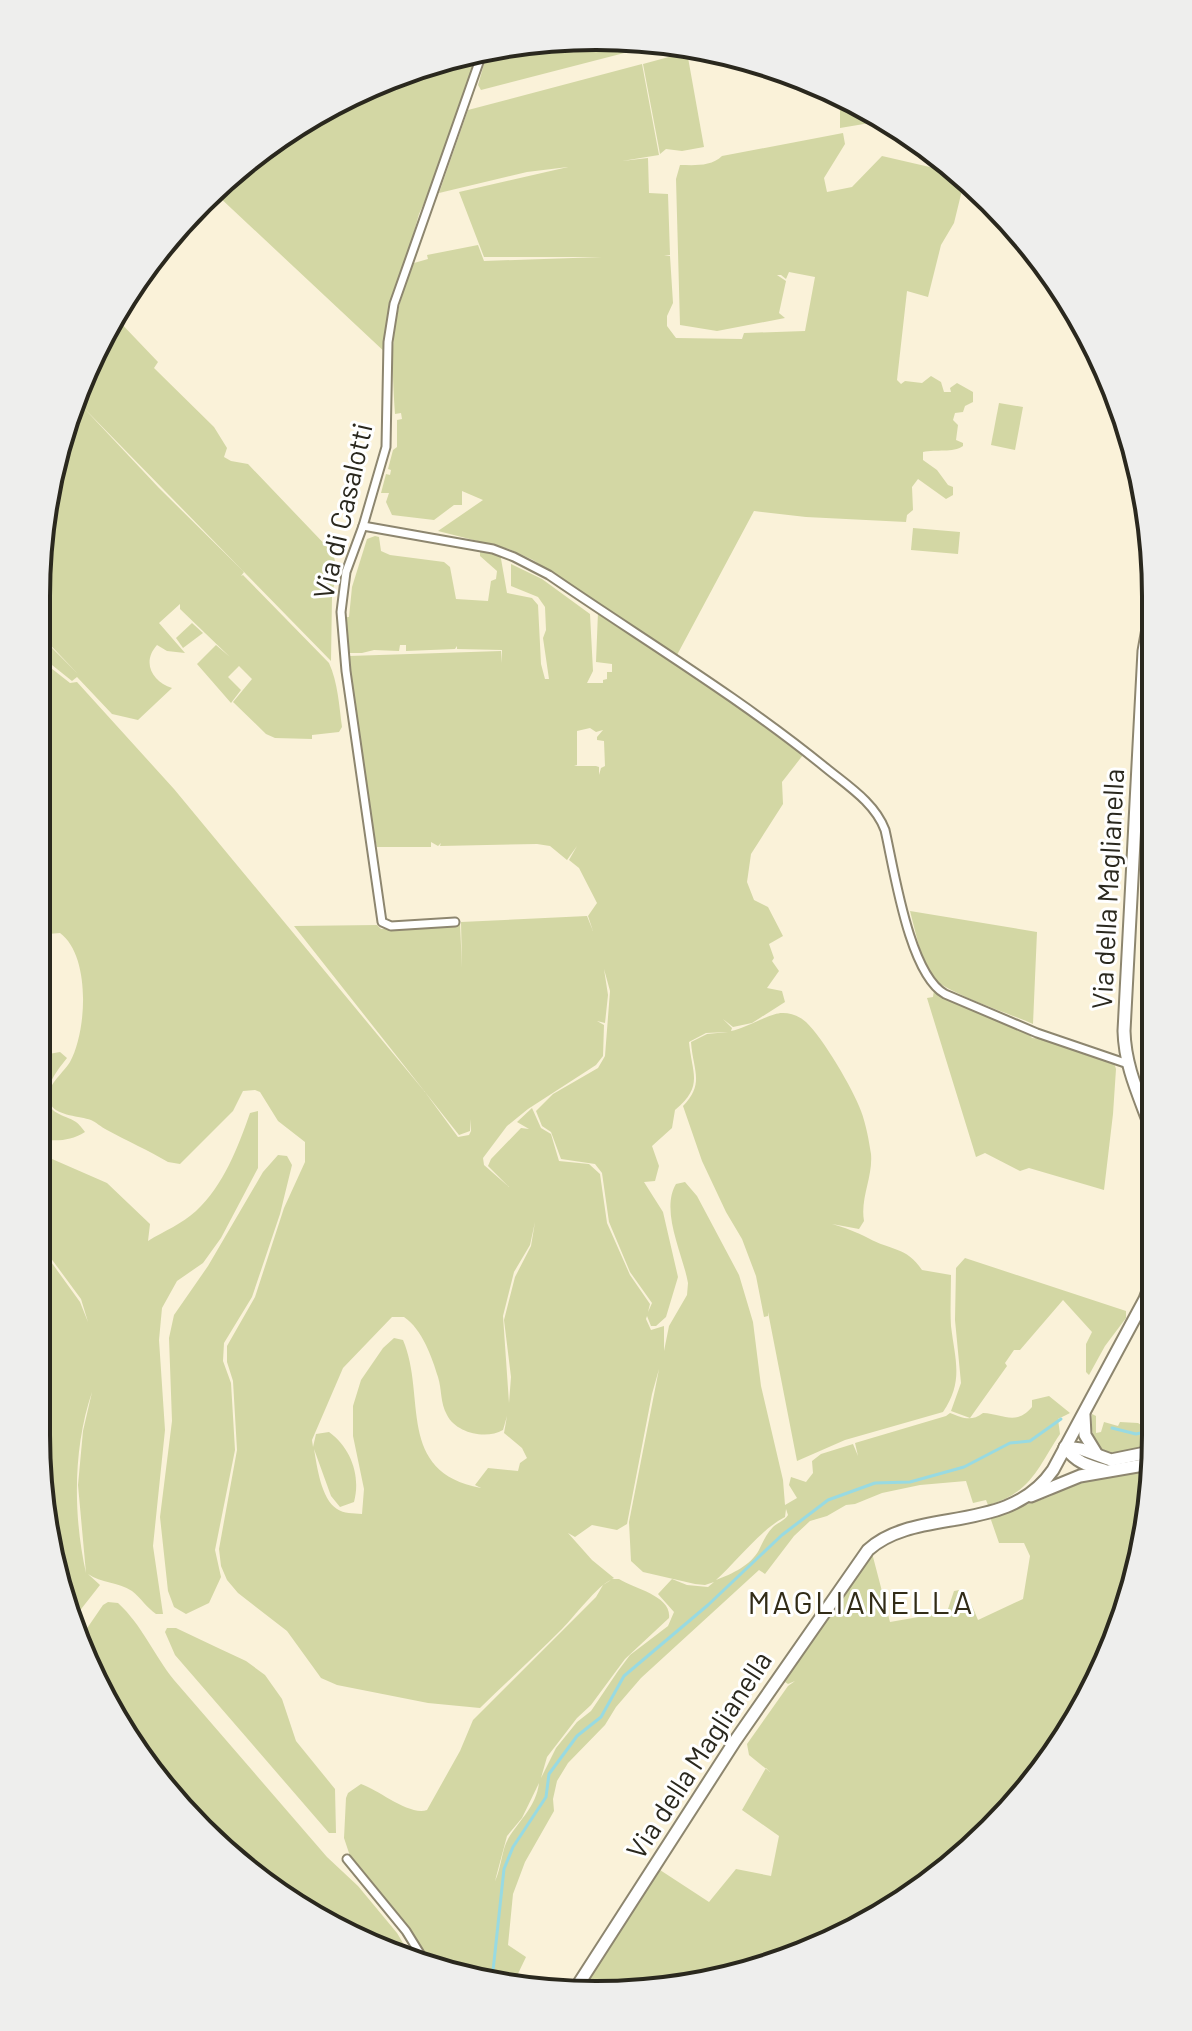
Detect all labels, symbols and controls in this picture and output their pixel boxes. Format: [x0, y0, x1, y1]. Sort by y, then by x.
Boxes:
street label: Via di Casalotti [305, 419, 379, 602]
street label: Via della Maglianella [1084, 768, 1130, 1010]
district label: MAGLIANELLA [747, 1582, 975, 1620]
street label: Via della Maglianella [618, 1644, 778, 1865]

